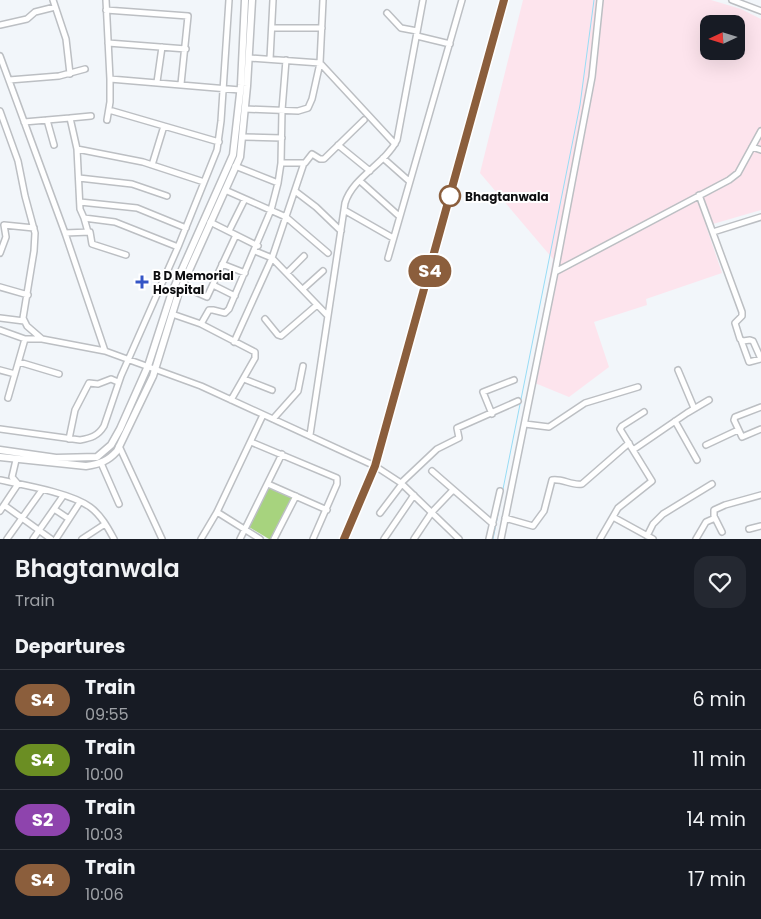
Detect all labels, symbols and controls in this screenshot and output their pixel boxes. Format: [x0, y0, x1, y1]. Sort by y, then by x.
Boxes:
north arrow [700, 15, 745, 60]
map controls [700, 15, 745, 60]
marker: Bhagtanwala [439, 185, 461, 207]
place label: Bhagtanwala [465, 188, 549, 205]
line badge: S4 [408, 255, 452, 287]
text: S4 [418, 258, 442, 283]
place label: B D Memorial Hospital [153, 267, 234, 298]
marker: B D Memorial Hospital [135, 275, 149, 289]
text: Bhagtanwala [15, 552, 180, 585]
button: heart [694, 556, 746, 608]
text: Train [15, 589, 55, 612]
text: Departures [15, 633, 125, 660]
text: Train [85, 674, 136, 701]
text: 6 min [692, 686, 746, 713]
text: S4 [31, 687, 54, 712]
text: 09:55 [85, 703, 129, 726]
text: Train [85, 734, 136, 761]
text: 11 min [692, 746, 746, 773]
text: S4 [31, 747, 54, 772]
text: 10:00 [85, 763, 124, 786]
text: Train [85, 794, 136, 821]
text: 14 min [686, 806, 746, 833]
text: S2 [32, 807, 53, 832]
text: 10:03 [85, 823, 123, 846]
text: Train [85, 854, 136, 881]
text: 17 min [688, 866, 746, 893]
text: S4 [31, 867, 54, 892]
text: 10:06 [85, 883, 124, 906]

